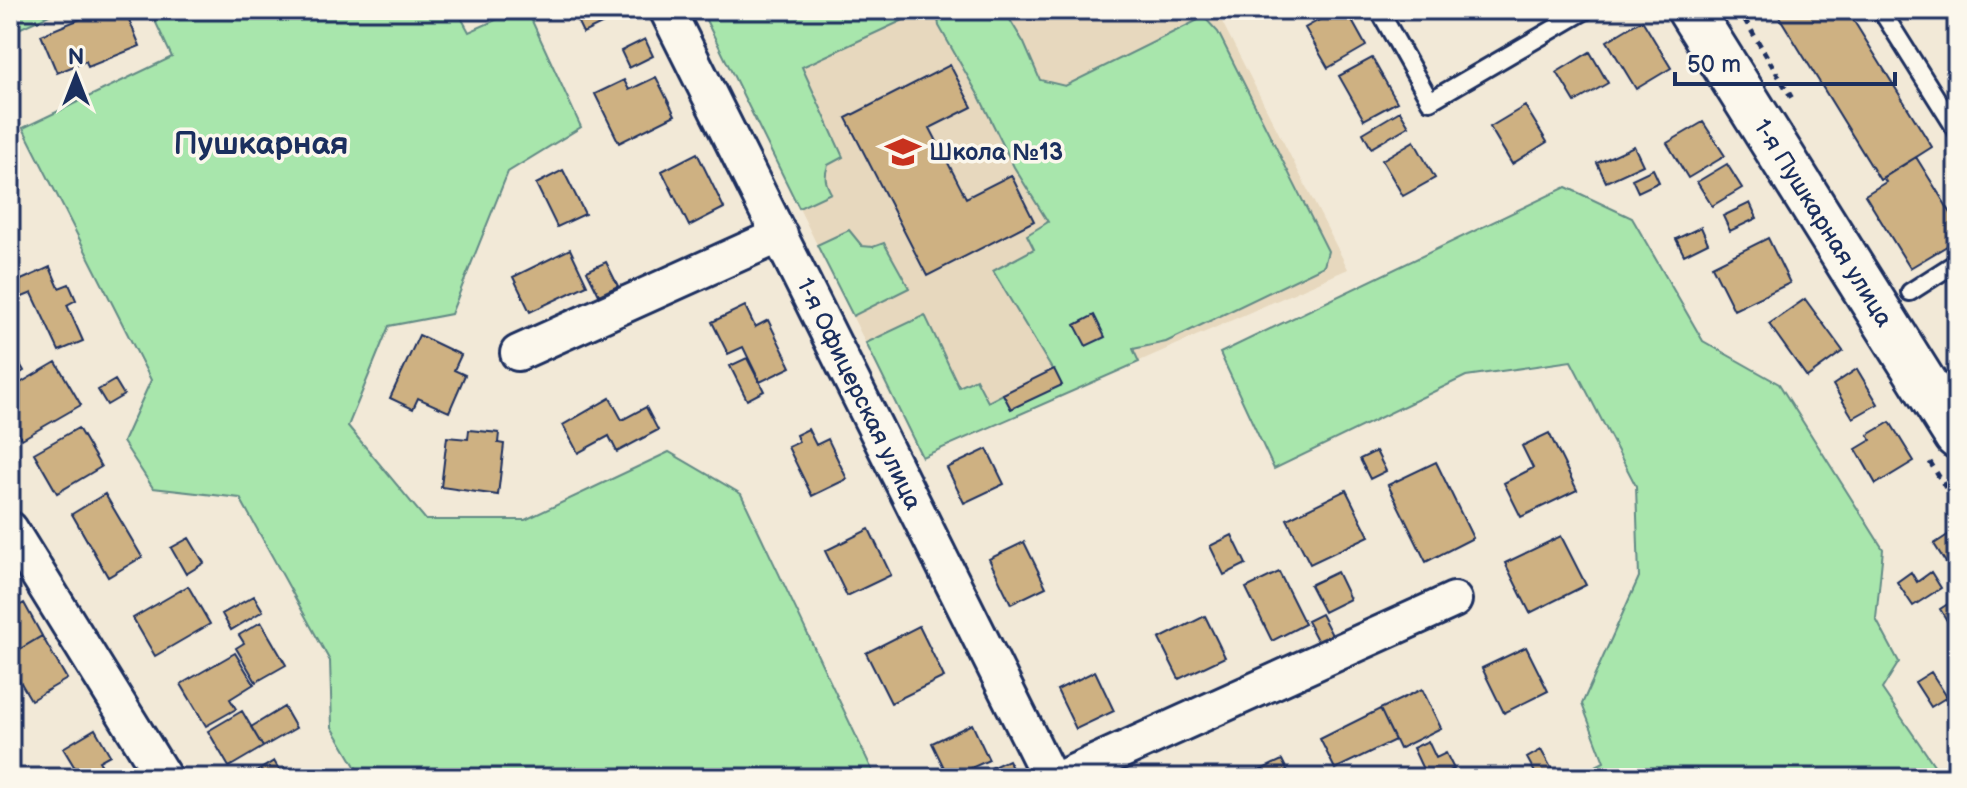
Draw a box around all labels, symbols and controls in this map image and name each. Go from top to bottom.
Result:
north arrow [36,36,116,116]
scale bar [1675,36,1895,86]
text: N [68,44,84,71]
text: 50 m [1687,50,1741,79]
street label: 1-я Пушкарная улица [1747,114,1899,332]
district label: Пушкарная [173,125,349,164]
school or university icon: Школа №13 [884,133,922,171]
place label: Школа №13 [929,138,1063,167]
street label: 1-я Офицерская улица [790,273,928,515]

